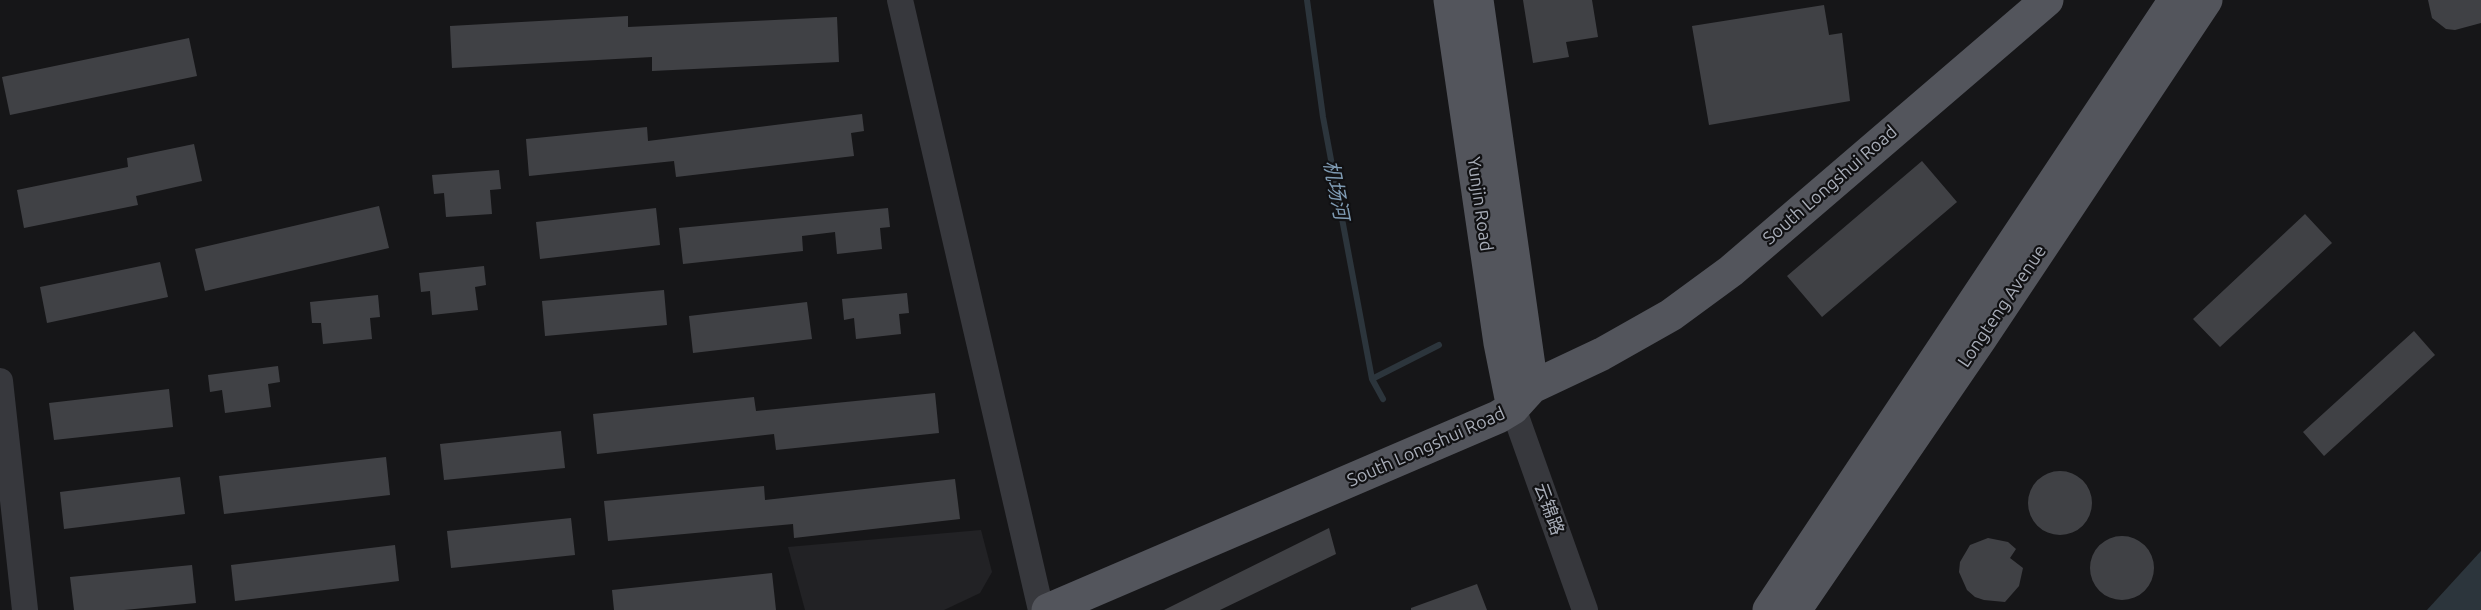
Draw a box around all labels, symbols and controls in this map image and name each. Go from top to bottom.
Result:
street label: South Longshui Road [1759,121,1901,249]
street label: Yunjin Road [1463,155,1497,253]
water label: 机场河 [1318,158,1354,222]
street label: Longteng Avenue [1953,241,2051,371]
street label: South Longshui Road [1344,402,1508,492]
street label: 云锦路 [1530,480,1568,538]

